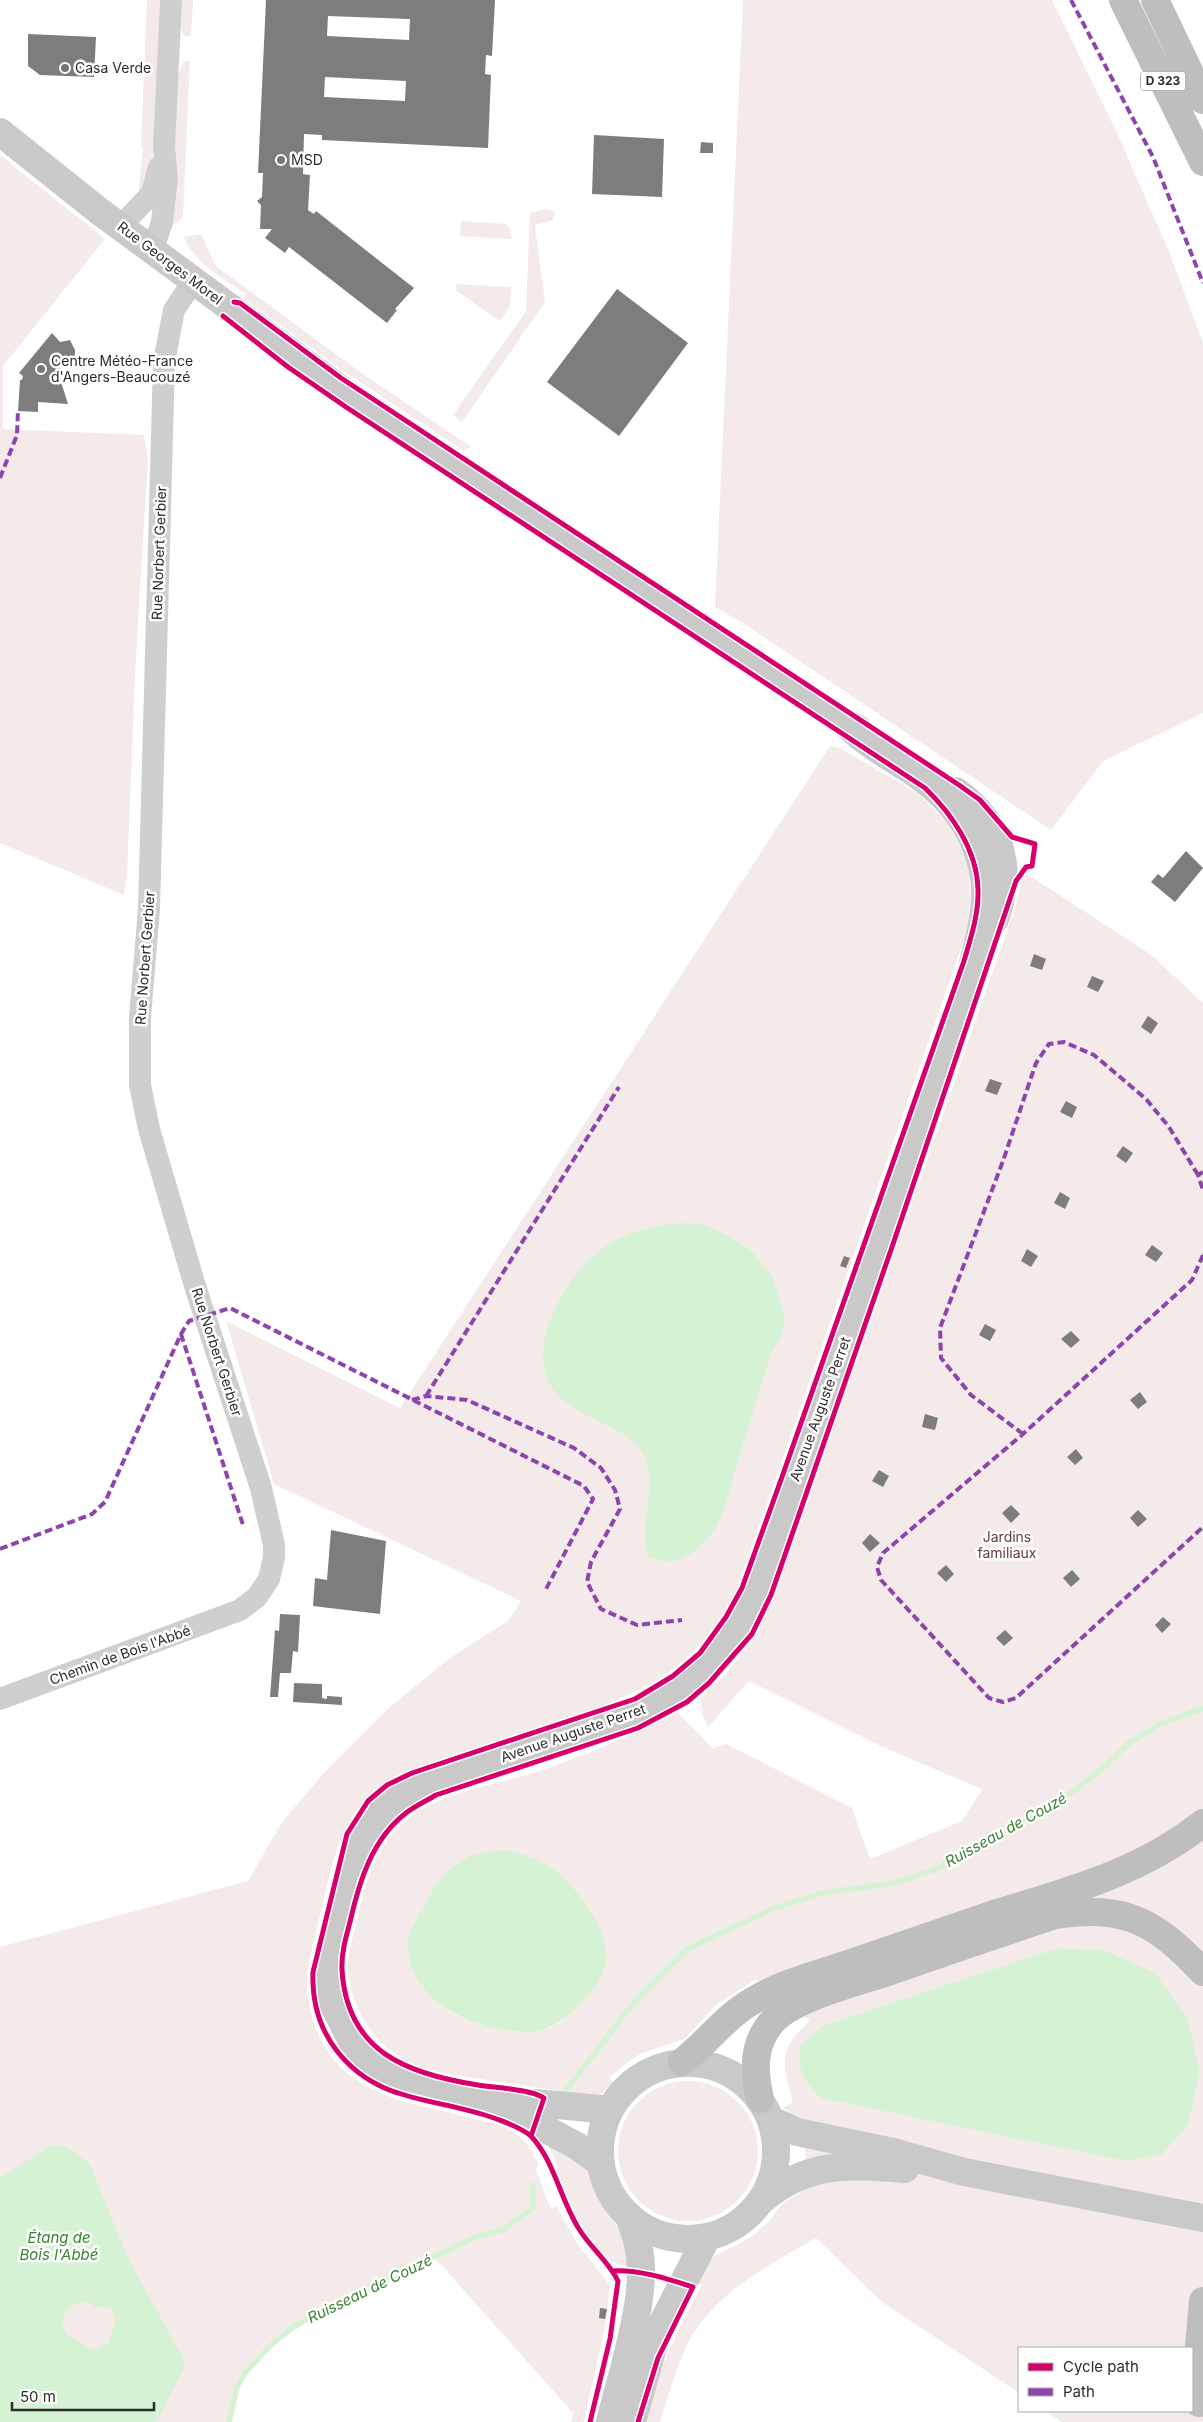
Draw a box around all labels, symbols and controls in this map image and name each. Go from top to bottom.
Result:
place label: Casa Verde [75,59,151,76]
marker: Casa Verde [59,62,71,74]
road number: D 323 [1140,72,1186,90]
place label: MSD [291,151,323,168]
marker: MSD [275,154,287,166]
street label: Rue Georges Morel [114,218,226,308]
place label: Centre Météo-France d'Angers-Beaucouzé [51,352,193,385]
marker: Centre Météo-France d'Angers-Beaucouzé [35,363,47,375]
street label: Rue Norbert Gerbier [148,486,169,620]
street label: Rue Norbert Gerbier [131,891,158,1025]
street label: Rue Norbert Gerbier [189,1285,246,1418]
street label: Avenue Auguste Perret [786,1334,854,1483]
park label: Jardins familiaux [977,1528,1037,1561]
street label: Chemin de Bois l'Abbé [47,1621,193,1688]
street label: Avenue Auguste Perret [498,1700,648,1765]
water label: Ruisseau de Couzé [941,1788,1070,1871]
water label: Étang de Bois l'Abbé [20,2228,98,2264]
water label: Ruisseau de Couzé [304,2250,435,2327]
legend [1018,2347,1193,2412]
text: Cycle path [1063,2357,1139,2376]
scale bar [12,2380,155,2412]
text: Path [1063,2382,1095,2401]
text: 50 m [20,2387,56,2406]

